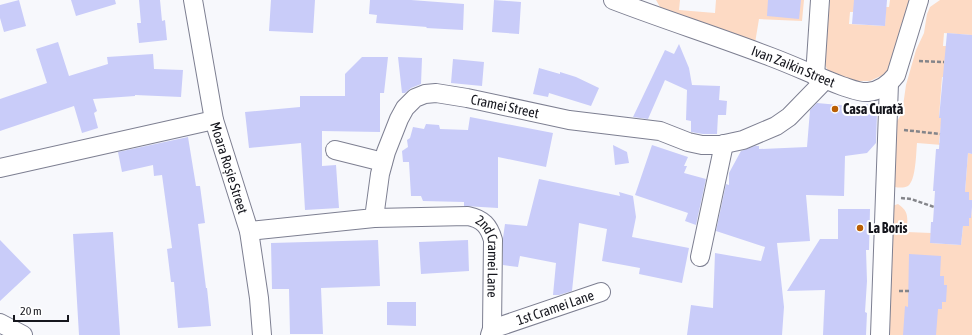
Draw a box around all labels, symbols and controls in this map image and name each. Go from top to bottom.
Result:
street label: Ivan Zaikin Street [749,42,837,90]
street label: Cramei Street [469,91,540,121]
place label: Casa Curată [843,101,904,117]
marker: Casa Curată [830,104,840,114]
street label: Moara Roșie Street [207,120,251,216]
street label: 2nd Cramei Lane [473,212,501,298]
place label: La Boris [868,220,907,236]
marker: La Boris [855,223,865,233]
street label: 1st Cramei Lane [514,287,596,328]
scale bar [14,297,68,323]
text: 20 m [20,304,42,318]

